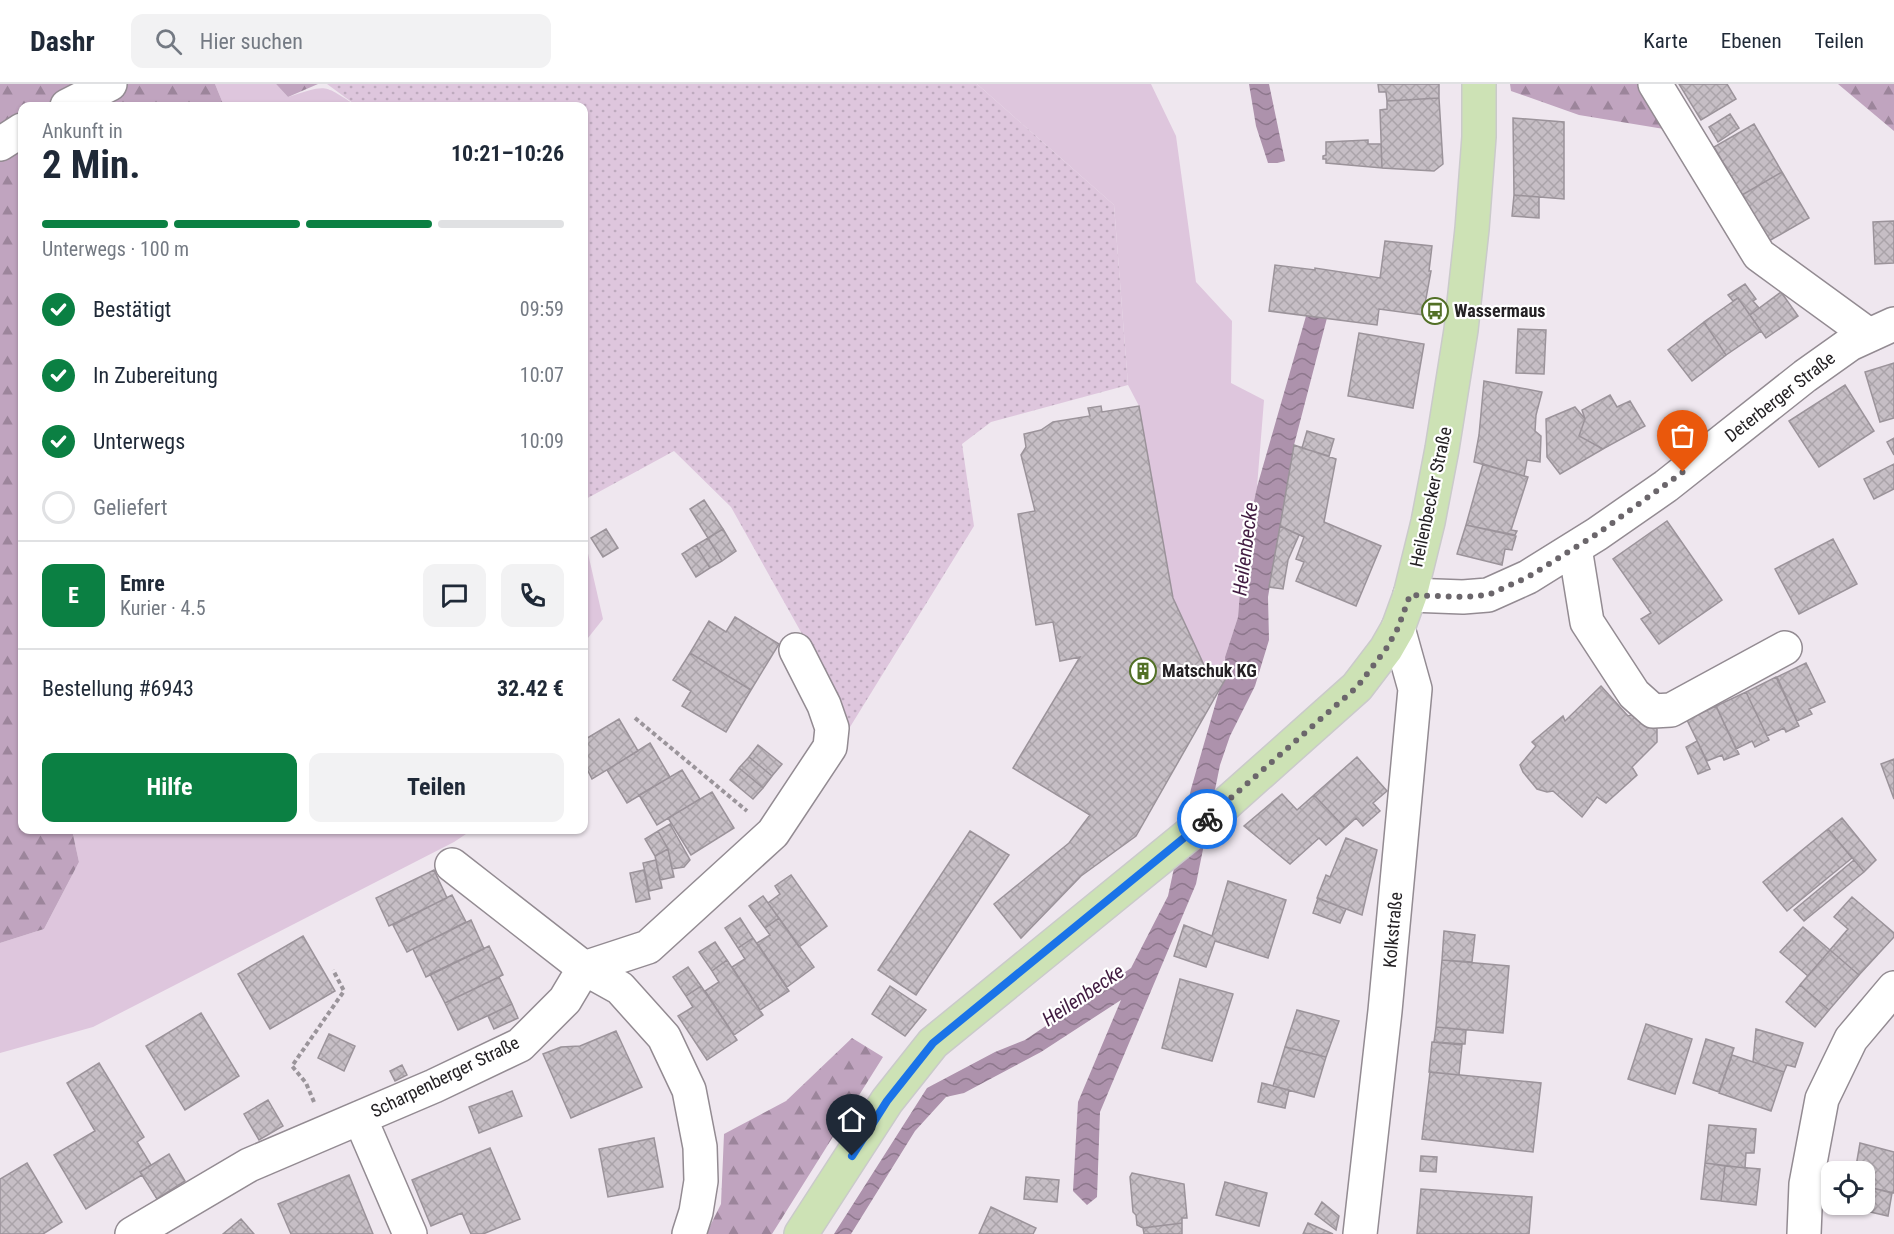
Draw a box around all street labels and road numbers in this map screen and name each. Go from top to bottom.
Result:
street label: Deterberger Straße [1721,347,1839,446]
street label: Heilenbecker Straße [1405,425,1456,569]
street label: Kolkstraße [1379,891,1406,969]
street label: Scharpenberger Straße [367,1032,522,1122]

